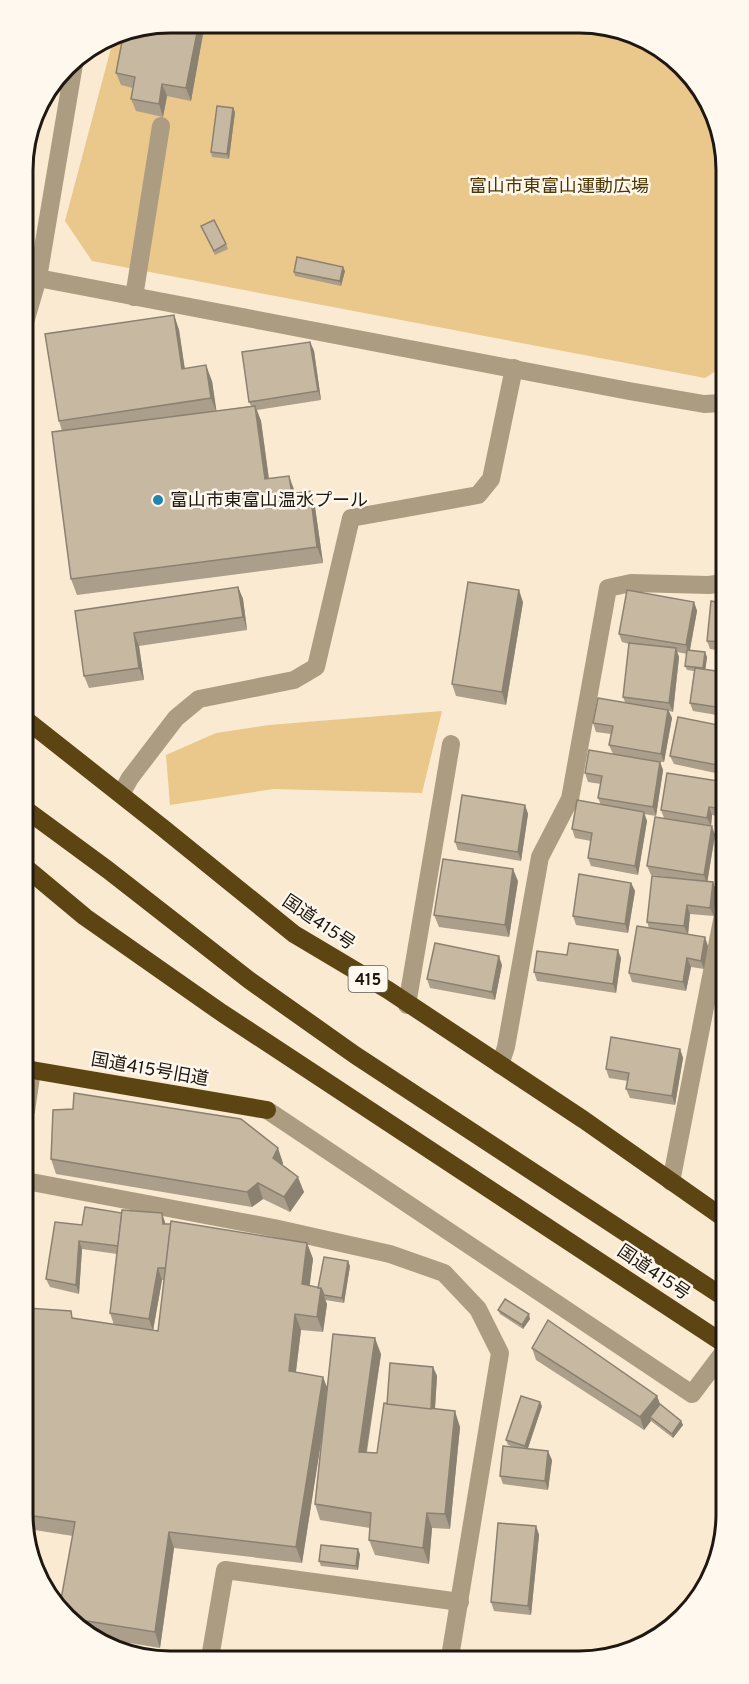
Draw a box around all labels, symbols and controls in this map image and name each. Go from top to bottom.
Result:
park label: 富山市東富山運動広場 [469,176,649,199]
place label: 富山市東富山温水プール [170,490,368,513]
marker: 富山市東富山温水プール [151,493,165,507]
street label: 国道415号 [277,890,359,956]
road number: 415 [348,966,388,992]
street label: 国道415号旧道 [89,1049,210,1092]
street label: 国道415号 [612,1240,694,1306]

